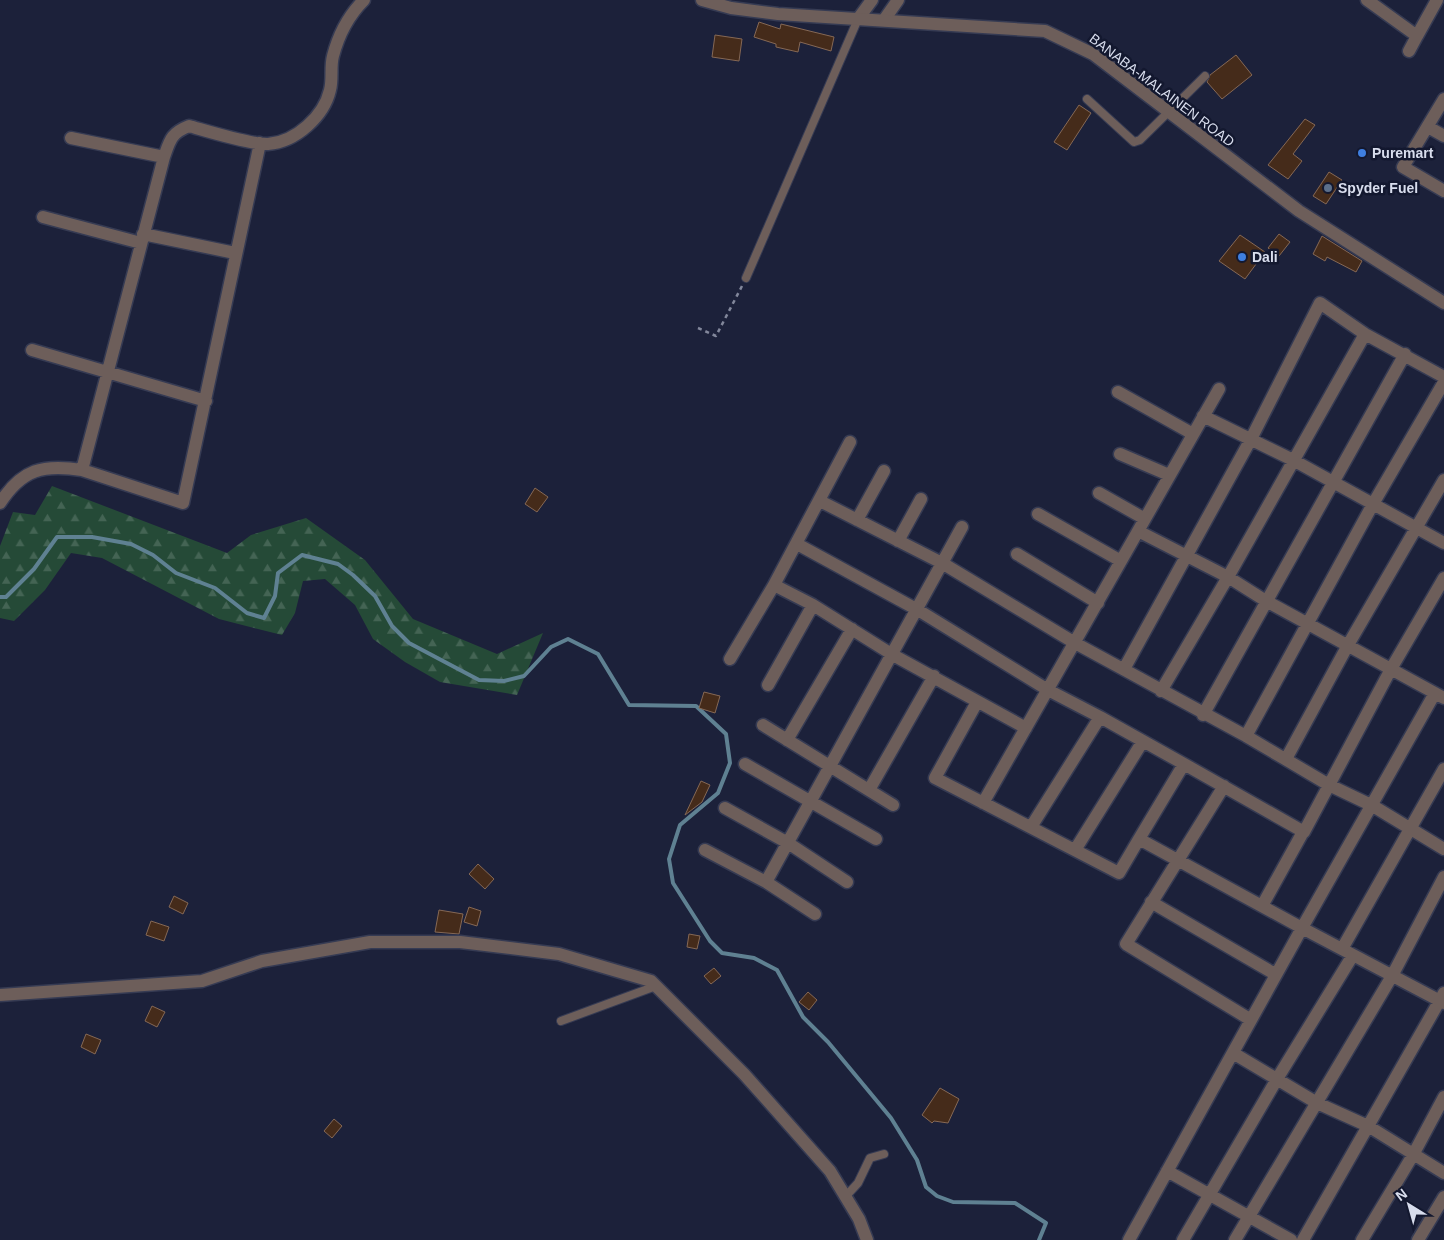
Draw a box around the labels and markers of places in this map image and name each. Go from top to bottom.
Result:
place label: Puremart [1372,145,1434,161]
marker: Puremart [1356,147,1368,159]
place label: Spyder Fuel [1338,180,1418,196]
marker: Spyder Fuel [1322,182,1334,194]
place label: Dali [1252,249,1278,265]
marker: Dali [1236,251,1248,263]

